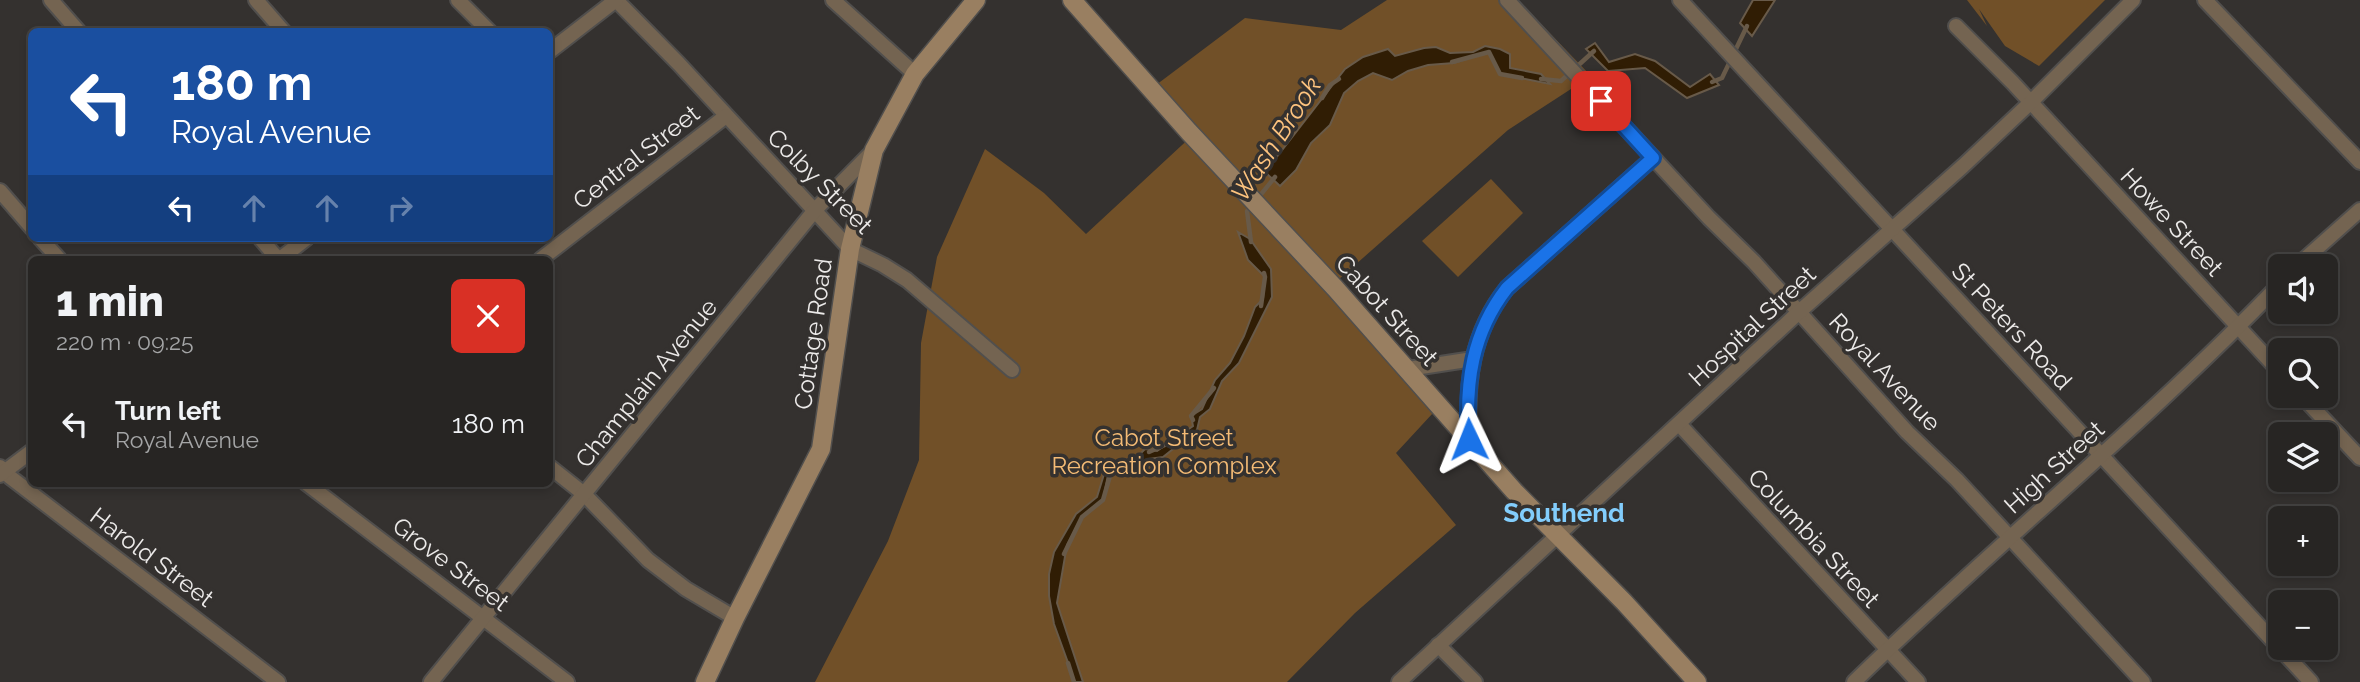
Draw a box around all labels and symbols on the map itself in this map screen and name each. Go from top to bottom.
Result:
water label: Wash Brook [1225,71,1327,207]
pin [1571,71,1631,131]
street label: Central Street [567,99,705,215]
street label: Colby Street [761,122,879,240]
street label: Howe Street [2115,162,2229,282]
street label: Cabot Street [1330,249,1444,371]
street label: Cottage Road [788,257,838,411]
street label: St Peters Road [1946,257,2078,395]
street label: Hospital Street [1683,260,1821,392]
street label: Champlain Avenue [569,293,723,473]
street label: Royal Avenue [1823,307,1947,437]
position arrow [1432,402,1506,476]
street label: High Street [1998,415,2110,519]
park label: Cabot Street Recreation Complex [1051,423,1277,480]
street label: Columbia Street [1742,463,1886,613]
district label: Southend [1503,498,1625,528]
street label: Harold Street [85,501,219,613]
street label: Grove Street [387,511,515,617]

